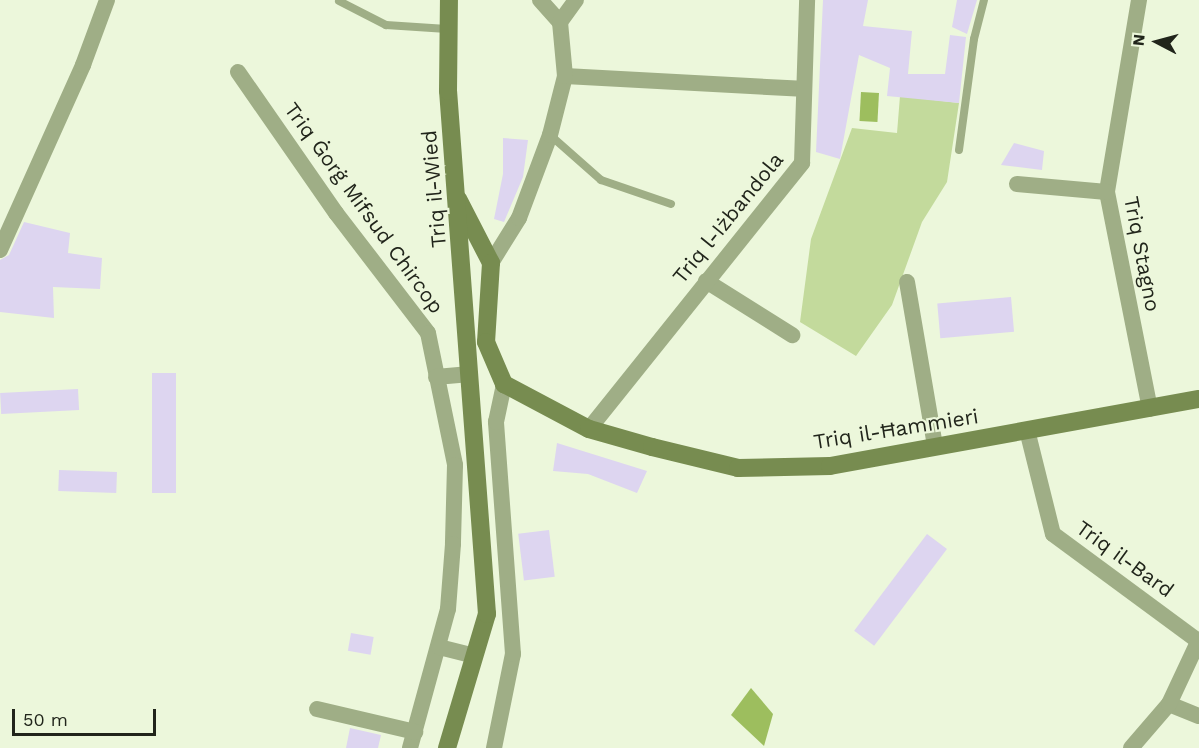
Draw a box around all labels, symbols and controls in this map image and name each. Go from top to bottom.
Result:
north arrow [1127,12,1187,72]
text: N [1129,33,1149,47]
street label: Triq Ġorġ Mifsud Chircop [279,98,449,318]
street label: Triq il-Wied [416,129,452,249]
street label: Triq l-Iżbandola [667,147,789,289]
street label: Triq Stagno [1119,194,1165,314]
street label: Triq il-Ħammieri [812,404,980,454]
street label: Triq il-Bard [1071,515,1179,603]
scale bar [15,697,159,735]
text: 50 m [23,709,68,730]

